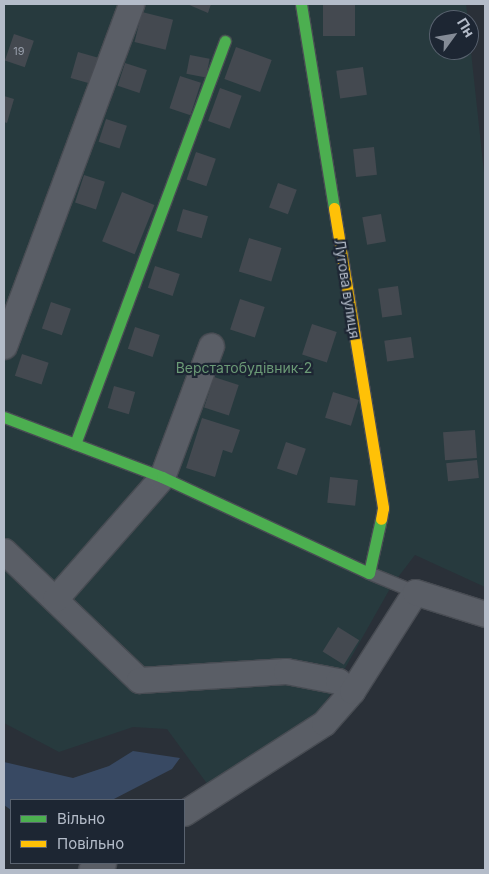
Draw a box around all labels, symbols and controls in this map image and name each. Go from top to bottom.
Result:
north arrow [429,10,479,60]
text: Пн [454,15,479,40]
house number: 19 [13,44,25,58]
street label: Лугова вулиця [331,238,363,340]
park label: Верстатобудівник-2 [176,360,312,376]
legend [10,799,185,864]
text: Вільно [57,809,105,828]
text: Повільно [57,834,124,853]

